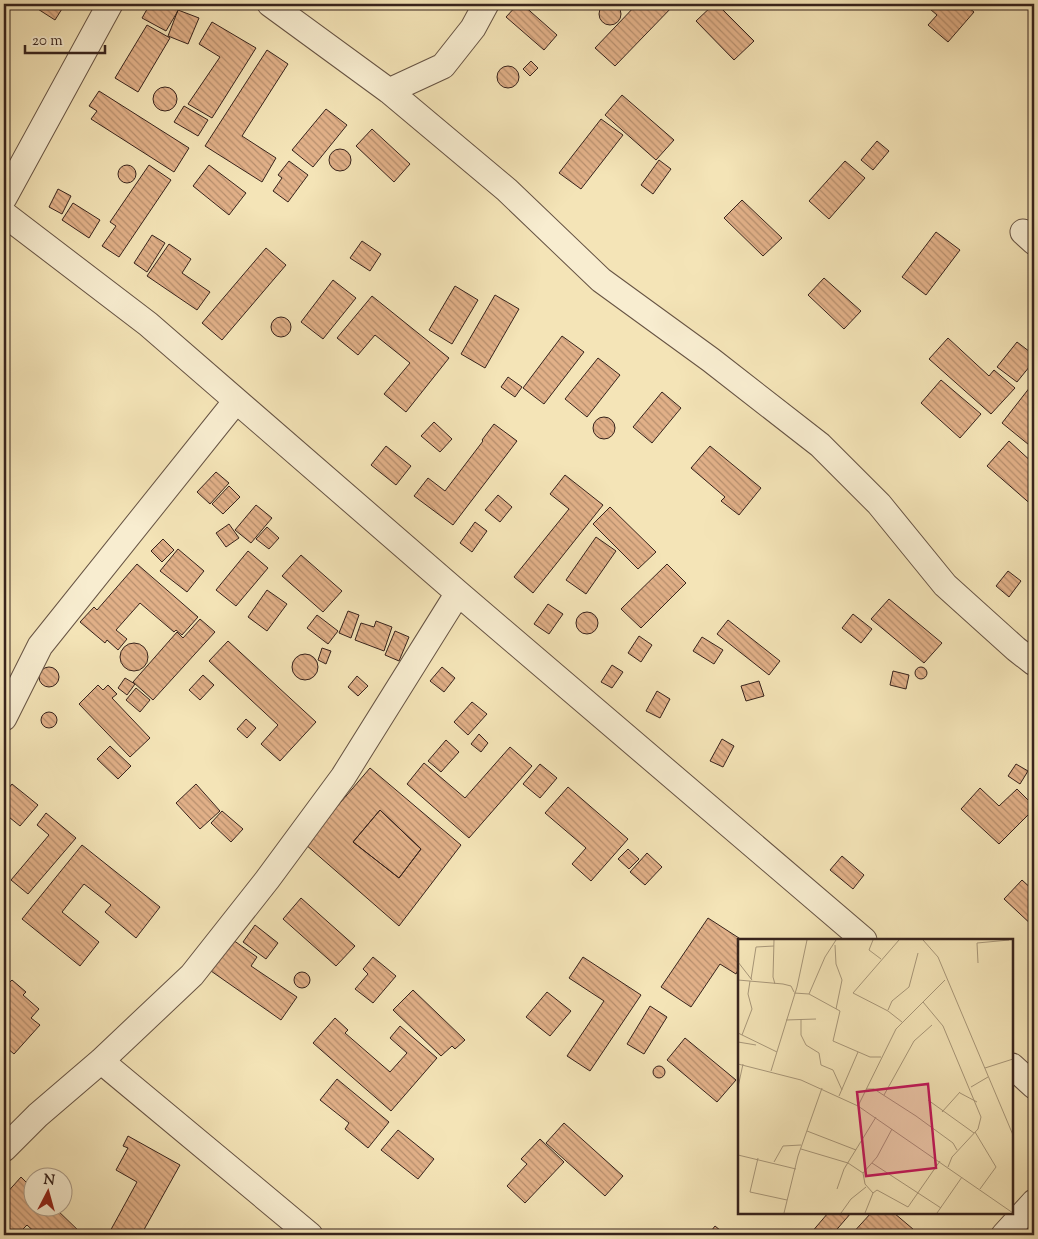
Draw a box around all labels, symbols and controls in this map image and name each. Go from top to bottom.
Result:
scale bar [25,22,105,54]
text: 20 m [32,31,63,52]
inset map [738,939,1013,1214]
north arrow [22,1166,72,1216]
text: N [43,1171,56,1192]

